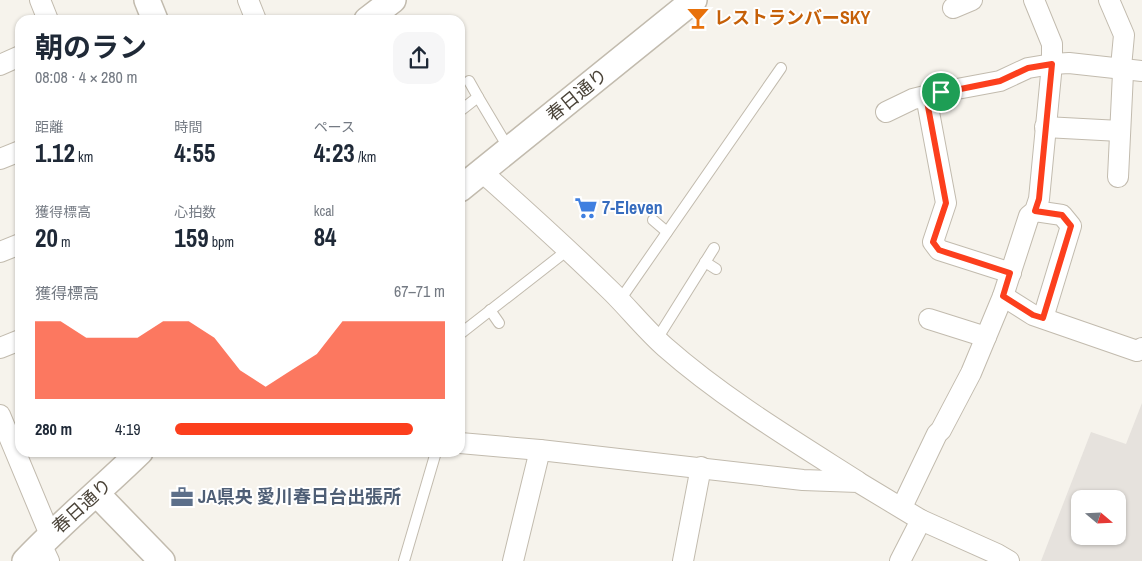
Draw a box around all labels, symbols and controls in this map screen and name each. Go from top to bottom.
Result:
bar icon: レストランバーSKY [685,5,711,31]
place label: レストランバーSKY [714,5,871,30]
text: 朝のラン [35,28,147,66]
button: share [393,32,445,84]
street label: 春日通り [541,62,613,127]
text: 08:08 · 4 × 280 m [35,66,138,88]
pin [920,71,962,113]
icon: arrive [927,78,955,106]
text: 距離 [35,118,63,136]
text: 時間 [174,118,202,136]
text: ペース [314,118,355,136]
text: 1.12 [35,136,75,170]
text: 4:55 [174,136,215,170]
text: 4:23 [314,136,355,170]
text: km [75,148,93,166]
text: /km [355,148,376,166]
supermarket icon: 7-Eleven [573,195,599,221]
place label: 7-Eleven [602,195,663,220]
text: kcal [314,202,334,220]
text: 獲得標高 [35,203,91,221]
text: 心拍数 [174,203,216,221]
text: 84 [314,220,336,254]
text: 20 [35,221,58,255]
text: 159 [174,221,209,255]
text: m [58,233,71,251]
text: bpm [209,233,234,251]
text: 67–71 m [394,280,445,302]
text: 獲得標高 [35,282,99,304]
text: 280 m [35,418,72,440]
text: 4:19 [115,418,141,440]
street label: 春日通り [47,472,117,539]
office icon: JA県央 愛川春日台出張所 [169,484,195,510]
place label: JA県央 愛川春日台出張所 [198,484,401,509]
north arrow [1071,490,1126,545]
map controls [1071,490,1126,545]

